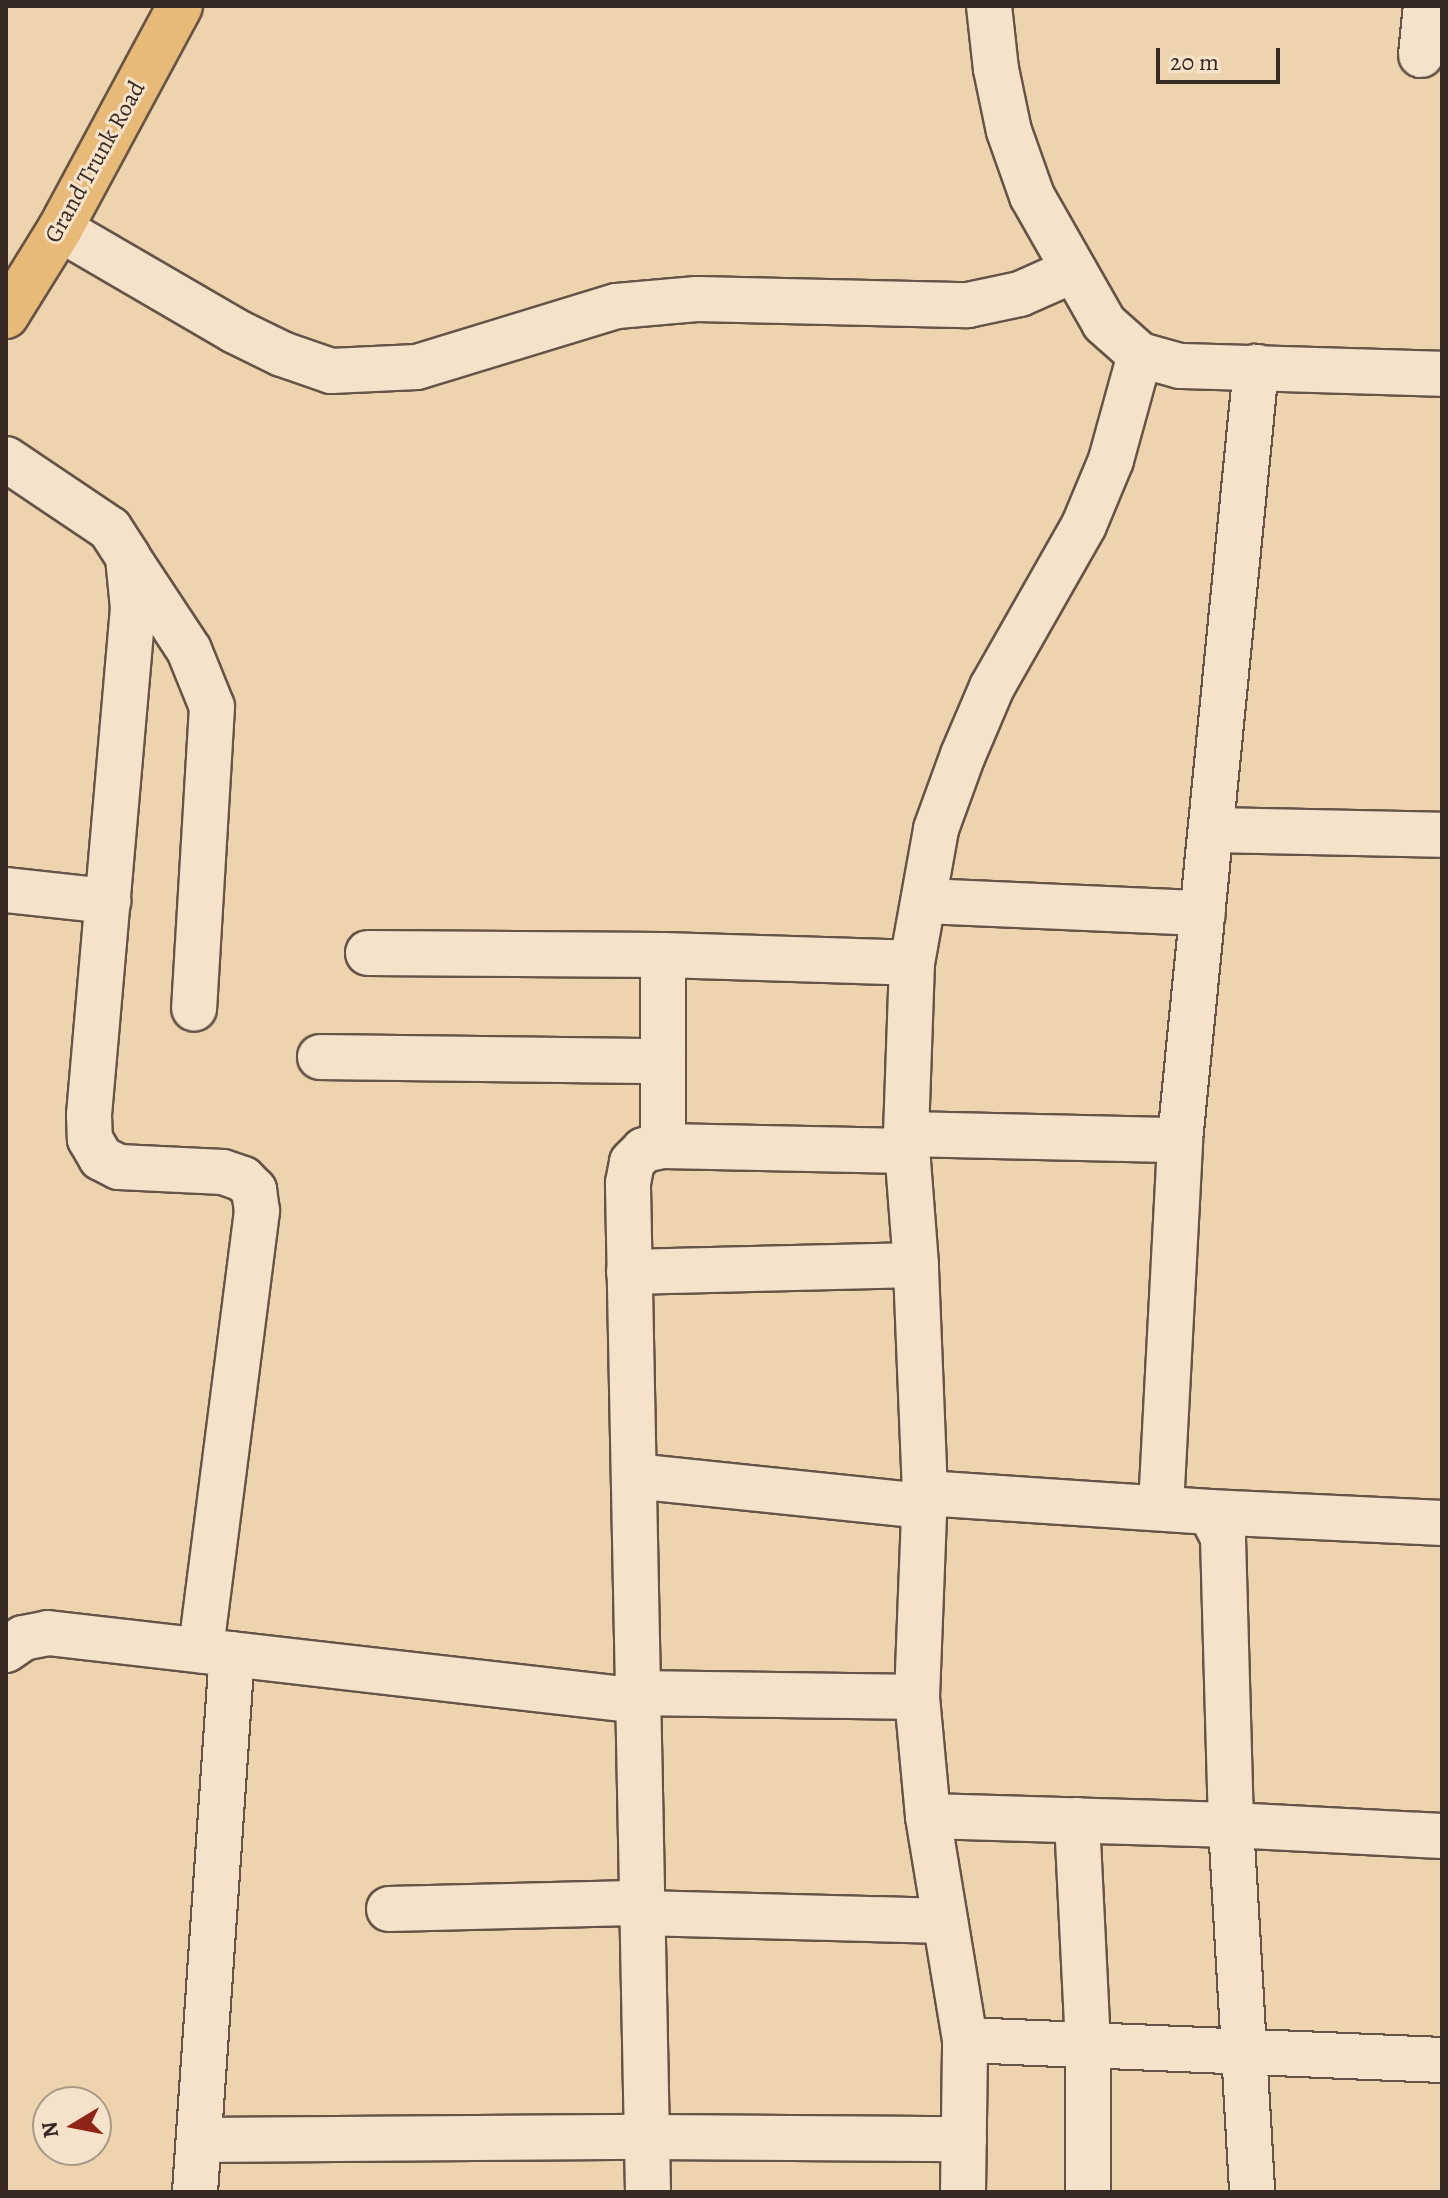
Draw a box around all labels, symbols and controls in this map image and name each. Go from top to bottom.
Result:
scale bar [1160,32,1284,82]
text: 20 m [1170,46,1219,78]
street label: Grand Trunk Road [39,76,151,248]
north arrow [32,2086,112,2166]
text: N [34,2119,66,2140]

